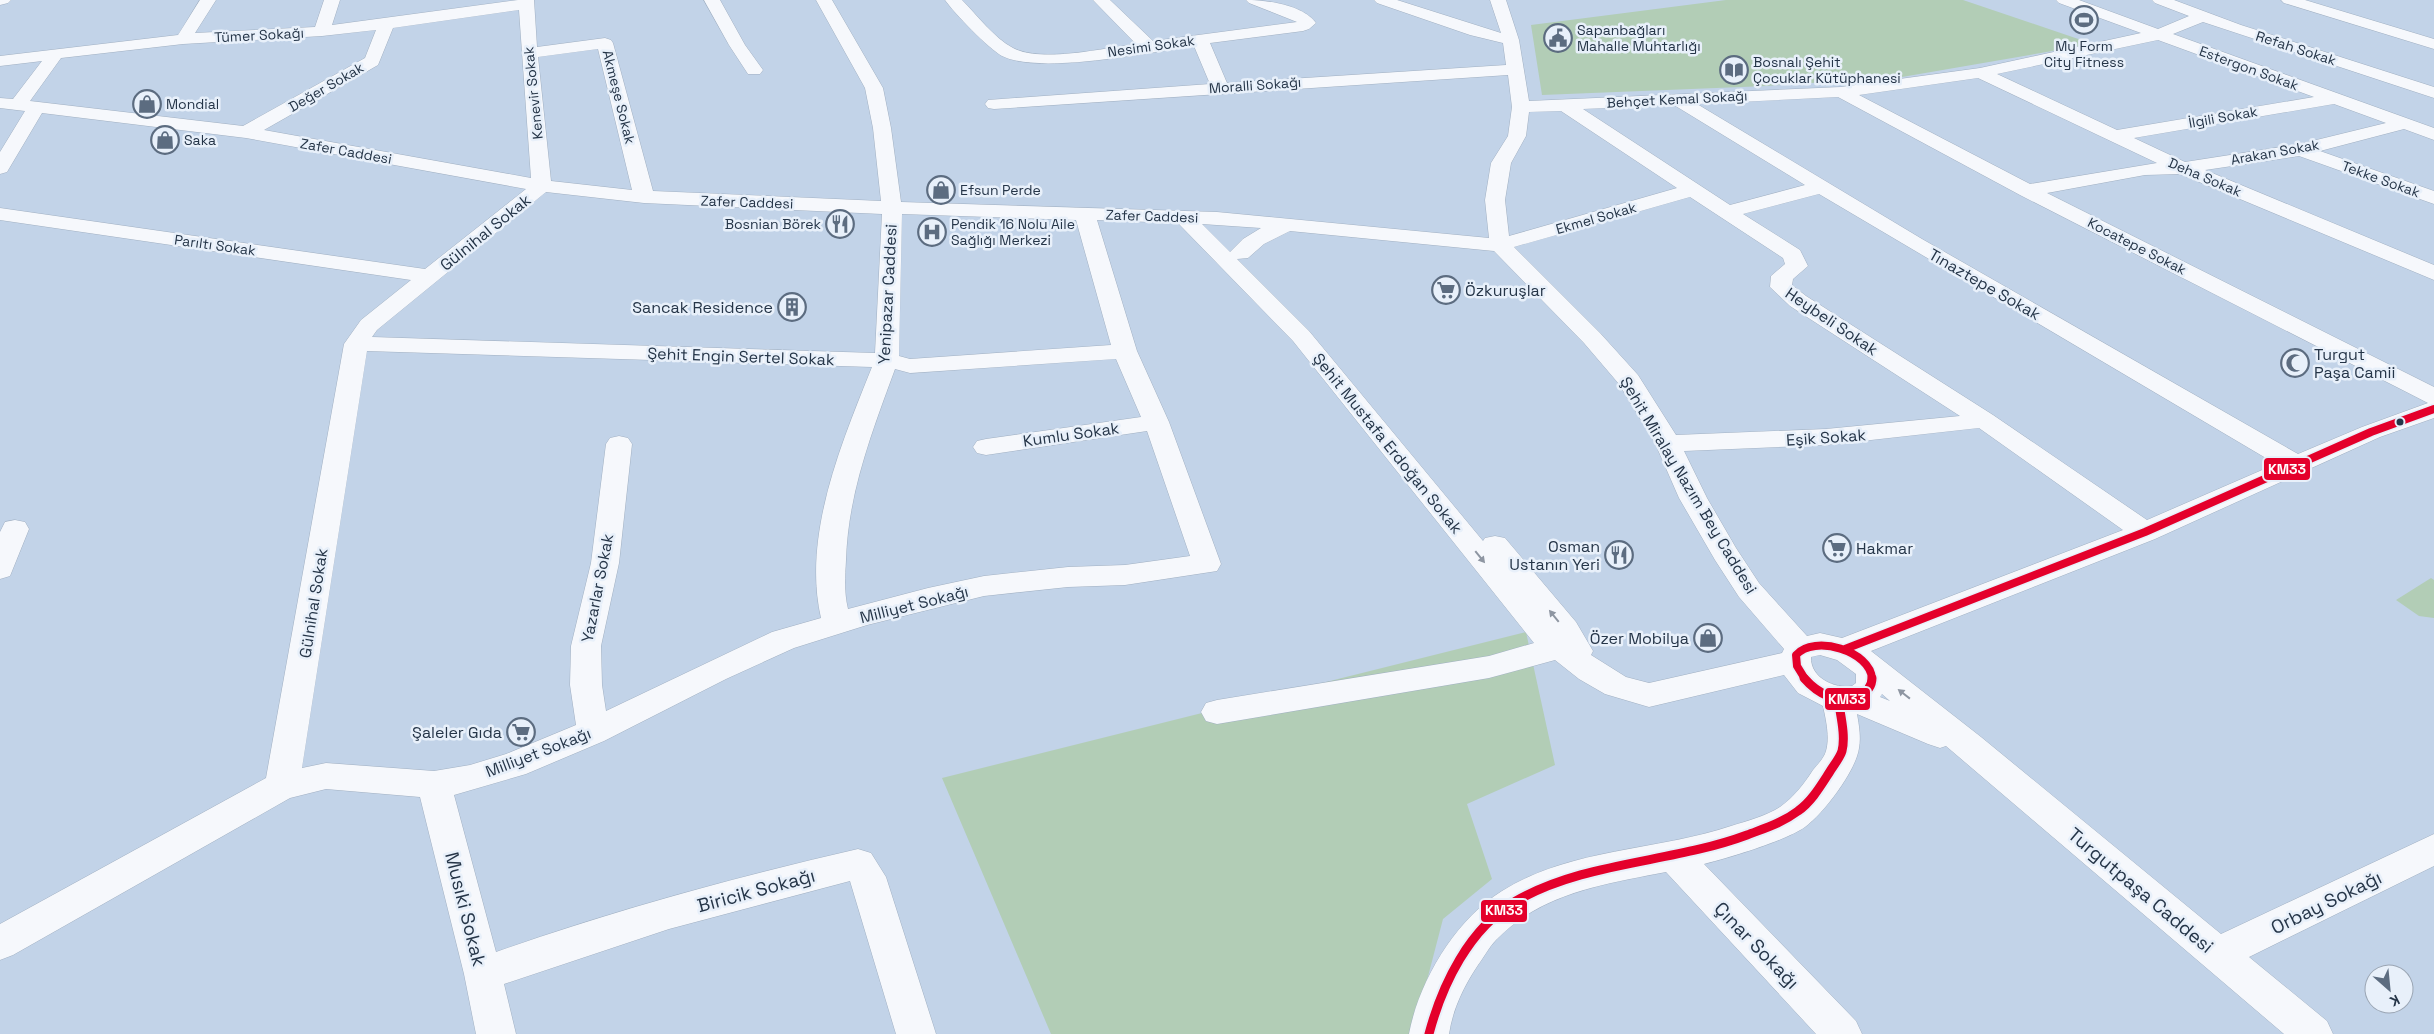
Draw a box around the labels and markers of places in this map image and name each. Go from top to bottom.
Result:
sports icon: My Form City Fitness [2069,5,2099,35]
place label: Sapanbağları Mahalle Muhtarlığı [1577,21,1701,55]
public building icon: Sapanbağları Mahalle Muhtarlığı [1543,23,1573,53]
place label: My Form City Fitness [2044,37,2124,71]
place label: Bosnalı Şehit Çocuklar Kütüphanesi [1753,53,1901,87]
library icon: Bosnalı Şehit Çocuklar Kütüphanesi [1719,55,1749,85]
shop icon: Mondial [132,89,162,119]
place label: Mondial [166,95,219,113]
shop icon: Saka [150,125,180,155]
place label: Saka [184,131,216,149]
shop icon: Efsun Perde [926,175,956,205]
place label: Efsun Perde [960,181,1041,199]
restaurant icon: Bosnian Börek [825,209,855,239]
place label: Bosnian Börek [725,215,821,233]
place label: Pendik 16 Nolu Aile Sağlığı Merkezi [951,215,1075,249]
hospital icon: Pendik 16 Nolu Aile Sağlığı Merkezi [917,217,947,247]
supermarket icon: Özkuruşlar [1431,275,1461,305]
place label: Özkuruşlar [1465,280,1546,301]
building icon: Sancak Residence [777,292,807,322]
place label: Sancak Residence [632,297,773,318]
place label: Turgut Paşa Camii [2314,344,2395,383]
mosque icon: Turgut Paşa Camii [2280,348,2310,378]
unlabelled marker [2395,417,2405,427]
supermarket icon: Hakmar [1822,533,1852,563]
place label: Osman Ustanın Yeri [1509,536,1600,575]
place label: Hakmar [1856,538,1913,559]
restaurant icon: Osman Ustanın Yeri [1604,540,1634,570]
shop icon: Özer Mobilya [1693,623,1723,653]
place label: Özer Mobilya [1590,628,1689,649]
supermarket icon: Şaleler Gıda [506,717,536,747]
place label: Şaleler Gıda [412,722,502,743]

